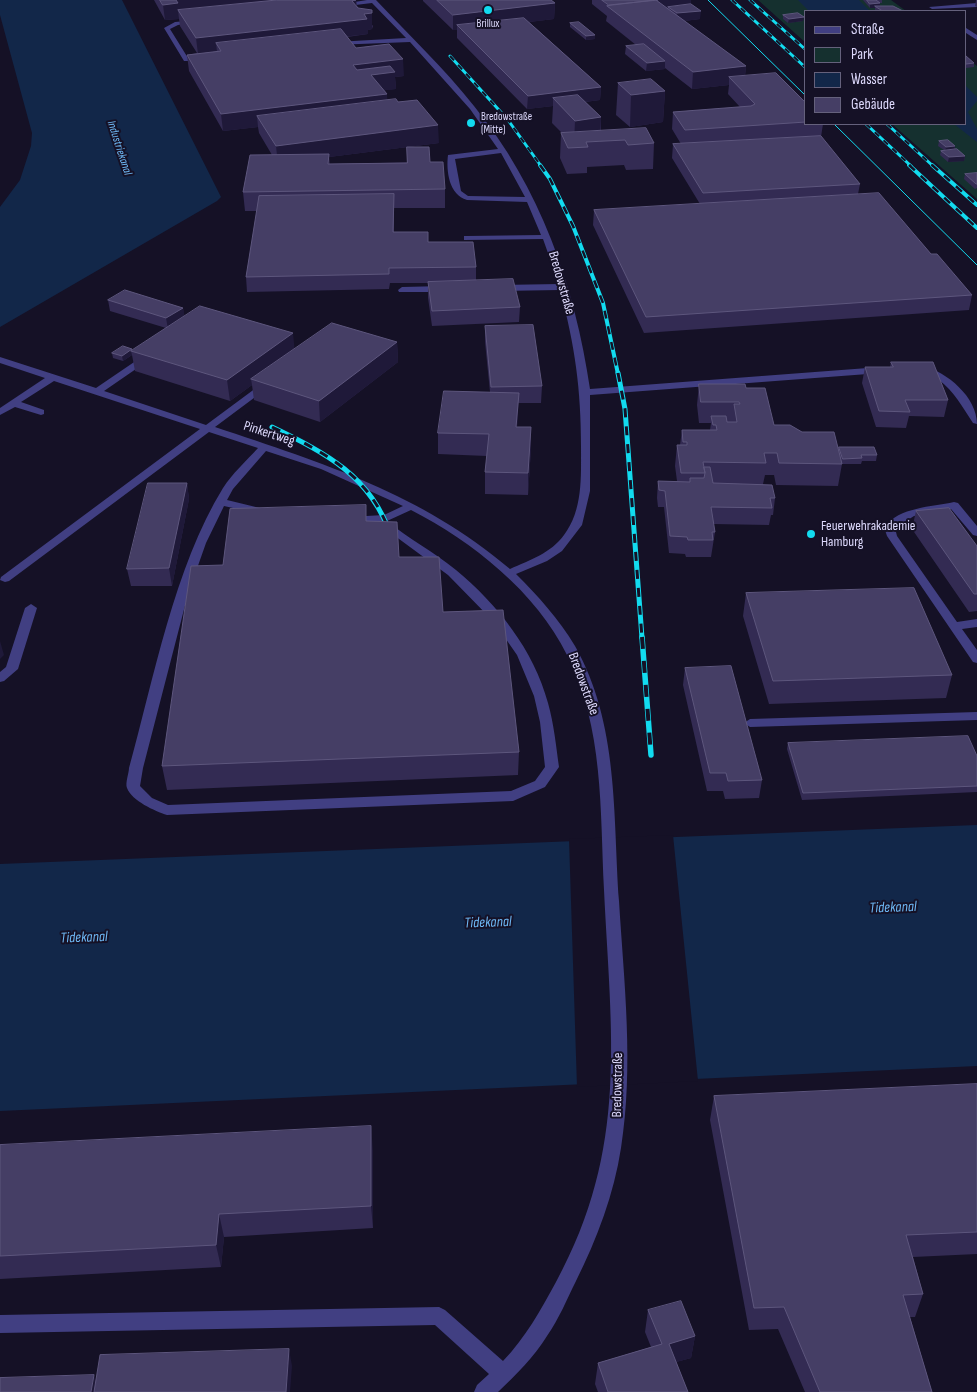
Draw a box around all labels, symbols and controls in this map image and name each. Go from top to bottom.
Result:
marker: Brillux [482,4,494,16]
legend [804,10,967,125]
place label: Brillux [477,17,499,31]
text: Straße [851,20,884,39]
text: Park [851,45,873,64]
text: Wasser [851,70,887,89]
text: Gebäude [851,95,895,114]
place label: Bredowstraße (Mitte) [481,110,532,136]
marker: Bredowstraße (Mitte) [465,117,477,129]
water label: Industriekanal [103,119,135,177]
street label: Bredowstraße [544,249,578,317]
street label: Pinkertweg [241,418,297,450]
place label: Feuerwehrakademie Hamburg [821,518,915,550]
marker: Feuerwehrakademie Hamburg [805,528,817,540]
street label: Bredowstraße [564,651,602,717]
water label: Tidekanal [869,898,917,918]
water label: Tidekanal [464,913,512,933]
water label: Tidekanal [60,928,108,948]
street label: Bredowstraße [609,1052,627,1118]

